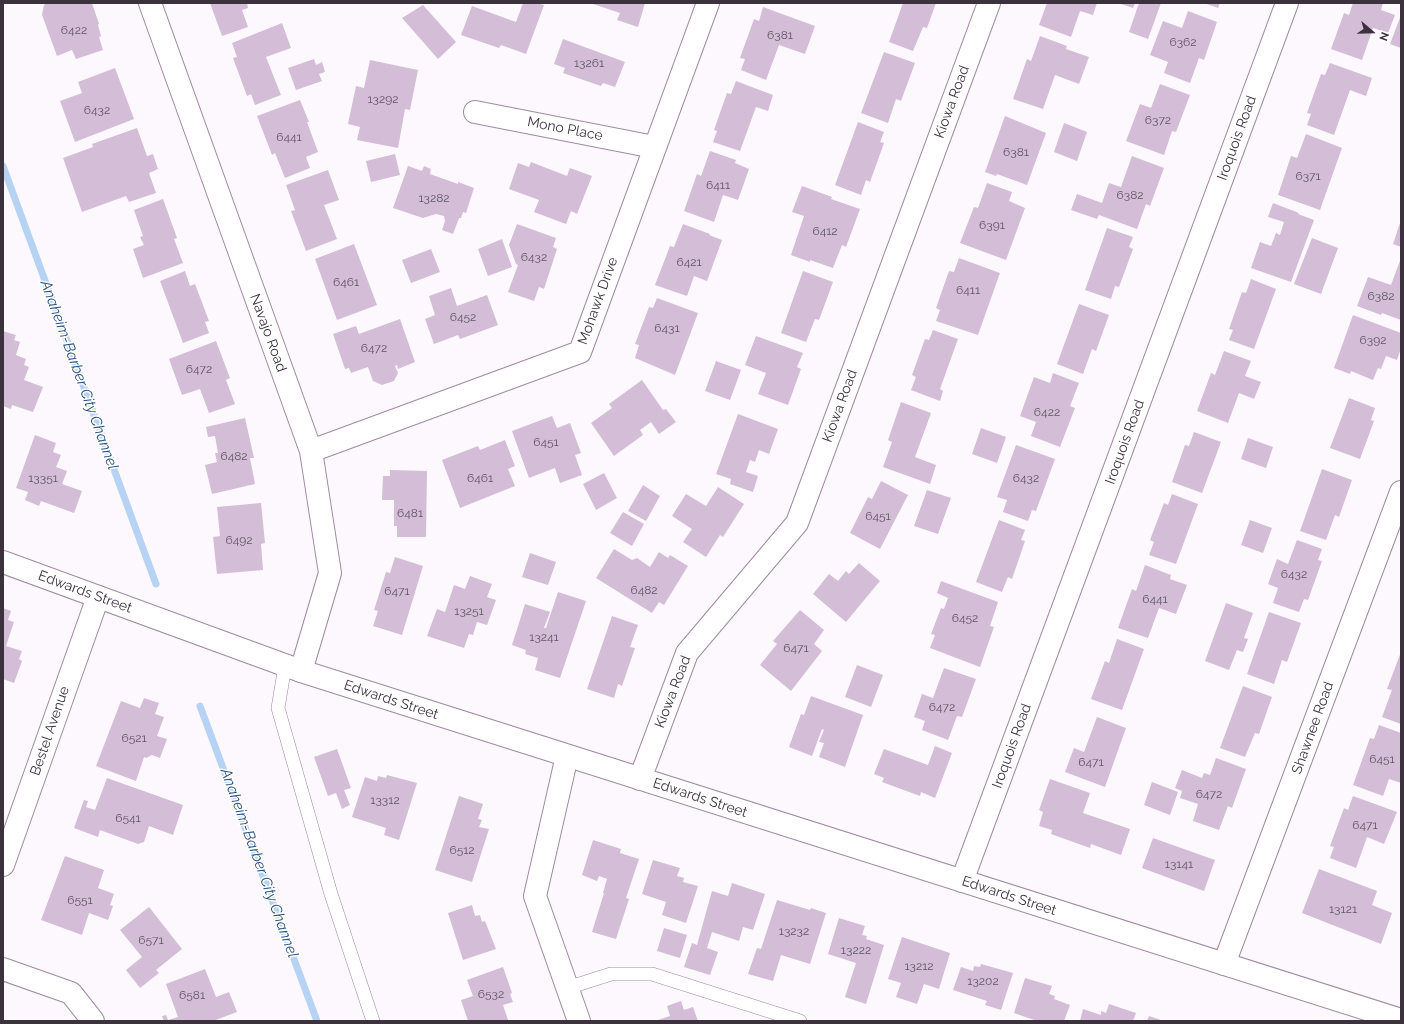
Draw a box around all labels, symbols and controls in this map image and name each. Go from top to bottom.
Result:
north arrow [1352,12,1392,52]
house number: 6422 [61,23,87,37]
house number: 6381 [767,28,793,42]
text: N [1376,30,1391,42]
house number: 6362 [1169,35,1197,49]
house number: 13261 [574,56,604,70]
street label: Kiowa Road [931,63,973,141]
house number: 13292 [367,92,399,106]
street label: Iroquois Road [1214,93,1260,183]
house number: 6432 [84,103,110,117]
street label: Mono Place [526,113,604,145]
house number: 6372 [1145,113,1171,127]
house number: 6441 [276,130,302,144]
house number: 6381 [1003,145,1029,159]
house number: 6371 [1295,169,1321,183]
house number: 6411 [706,178,730,192]
house number: 6382 [1116,188,1144,202]
house number: 13282 [418,191,450,205]
house number: 6391 [979,218,1005,232]
house number: 6412 [812,224,838,238]
house number: 6432 [521,250,547,264]
street label: Mohawk Drive [574,255,622,347]
house number: 6421 [676,255,702,269]
house number: 6461 [333,275,359,289]
water label: Anaheim-Barber City Channel [36,278,122,472]
house number: 6411 [956,283,980,297]
house number: 6382 [1367,289,1395,303]
street label: Navajo Road [246,292,290,374]
house number: 6452 [450,310,476,324]
house number: 6431 [654,321,680,335]
house number: 6392 [1360,333,1386,347]
house number: 6472 [361,341,387,355]
house number: 6472 [186,362,212,376]
street label: Kiowa Road [819,367,861,445]
street label: Iroquois Road [1102,397,1148,487]
house number: 6422 [1034,405,1060,419]
house number: 6451 [533,435,559,449]
house number: 6482 [220,449,248,463]
house number: 13351 [28,471,58,485]
house number: 6461 [467,471,493,485]
house number: 6432 [1013,471,1039,485]
house number: 6481 [397,506,423,520]
house number: 6451 [865,509,891,523]
house number: 6492 [225,533,253,547]
street label: Edwards Street [36,567,134,617]
house number: 6432 [1281,567,1307,581]
house number: 6482 [630,583,658,597]
house number: 6471 [384,584,410,598]
house number: 6441 [1142,592,1168,606]
house number: 13251 [454,604,484,618]
house number: 6452 [952,611,978,625]
house number: 13241 [529,630,559,644]
house number: 6471 [783,641,809,655]
street label: Kiowa Road [652,653,694,731]
street label: Edwards Street [342,677,440,723]
street label: Shawnee Road [1288,679,1338,777]
street label: Bestel Avenue [27,684,73,778]
house number: 6472 [929,700,955,714]
street label: Iroquois Road [989,701,1035,791]
house number: 6521 [121,731,147,745]
house number: 6451 [1369,752,1395,766]
house number: 6471 [1078,755,1104,769]
water label: Anaheim-Barber City Channel [216,766,302,960]
street label: Edwards Street [651,775,749,821]
house number: 6472 [1196,787,1222,801]
house number: 13312 [370,793,400,807]
house number: 6541 [115,811,141,825]
house number: 6471 [1352,818,1378,832]
house number: 6512 [449,843,475,857]
house number: 13141 [1165,857,1193,871]
street label: Edwards Street [960,873,1058,919]
house number: 6551 [67,893,93,907]
house number: 13121 [1329,902,1357,916]
house number: 13232 [779,924,809,938]
house number: 6571 [138,933,164,947]
house number: 13222 [841,943,871,957]
house number: 13212 [904,959,934,973]
house number: 13202 [967,974,999,988]
house number: 6532 [478,987,504,1001]
house number: 6581 [179,988,205,1002]

